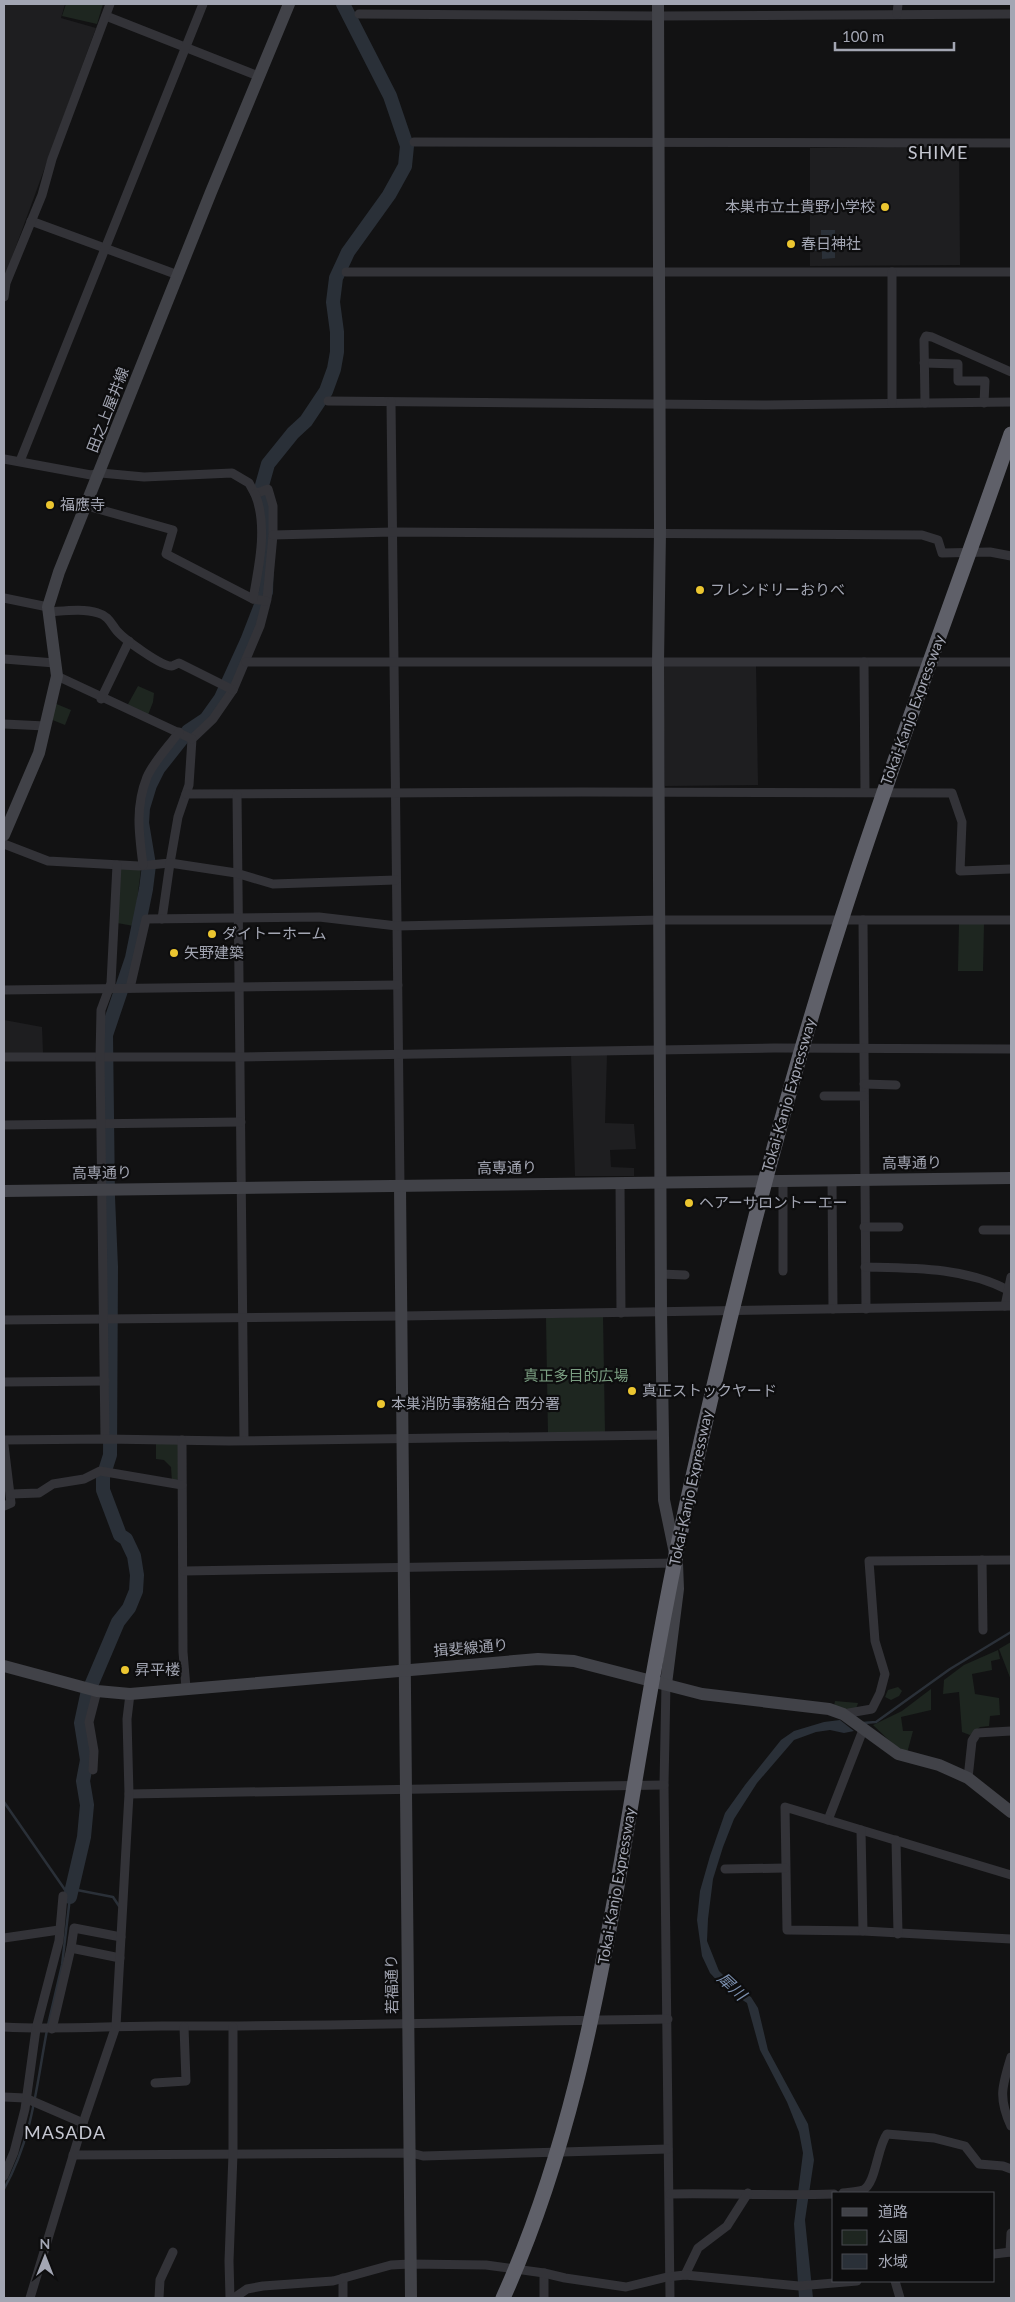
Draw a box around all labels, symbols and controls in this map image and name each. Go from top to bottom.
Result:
scale bar [835,20,954,52]
text: 100 m [842,27,884,45]
district label: SHIME [908,141,968,163]
place label: 本巣市立土貴野小学校 [725,197,875,215]
marker: 本巣市立土貴野小学校 [879,201,891,213]
place label: 春日神社 [801,234,861,252]
marker: 春日神社 [785,238,797,250]
street label: 田之上屋井線 [83,364,132,455]
place label: 福應寺 [60,495,105,513]
marker: 福應寺 [44,499,56,511]
place label: フレンドリーおりべ [710,580,845,598]
marker: フレンドリーおりべ [694,584,706,596]
street label: Tokai-Kanjo Expressway [876,632,948,787]
place label: ダイトーホーム [222,924,327,942]
marker: ダイトーホーム [206,928,218,940]
place label: 矢野建築 [184,943,244,961]
marker: 矢野建築 [168,947,180,959]
street label: Tokai-Kanjo Expressway [758,1016,819,1174]
street label: 高専通り [882,1152,942,1172]
street label: 高専通り [477,1157,537,1177]
street label: 高専通り [72,1162,132,1182]
place label: ヘアーサロントーエー [699,1193,848,1211]
marker: ヘアーサロントーエー [683,1197,695,1209]
park label: 真正多目的広場 [523,1366,629,1384]
place label: 真正ストックヤード [642,1381,777,1399]
marker: 真正ストックヤード [626,1385,638,1397]
place label: 本巣消防事務組合 西分署 [391,1394,560,1412]
marker: 本巣消防事務組合 西分署 [375,1398,387,1410]
street label: Tokai-Kanjo Expressway [665,1408,715,1567]
street label: 揖斐線通り [433,1635,509,1659]
place label: 昇平楼 [135,1660,180,1678]
marker: 昇平楼 [119,1664,131,1676]
street label: Tokai-Kanjo Expressway [593,1806,639,1966]
street label: 若福通り [381,1954,401,2014]
water label: 犀川 [714,1968,752,2005]
district label: MASADA [24,2121,106,2143]
legend [832,2192,995,2282]
text: 道路 [878,2202,908,2220]
text: 公園 [878,2227,908,2245]
north arrow [20,2232,70,2282]
text: N [40,2235,50,2252]
text: 水域 [878,2252,908,2270]

